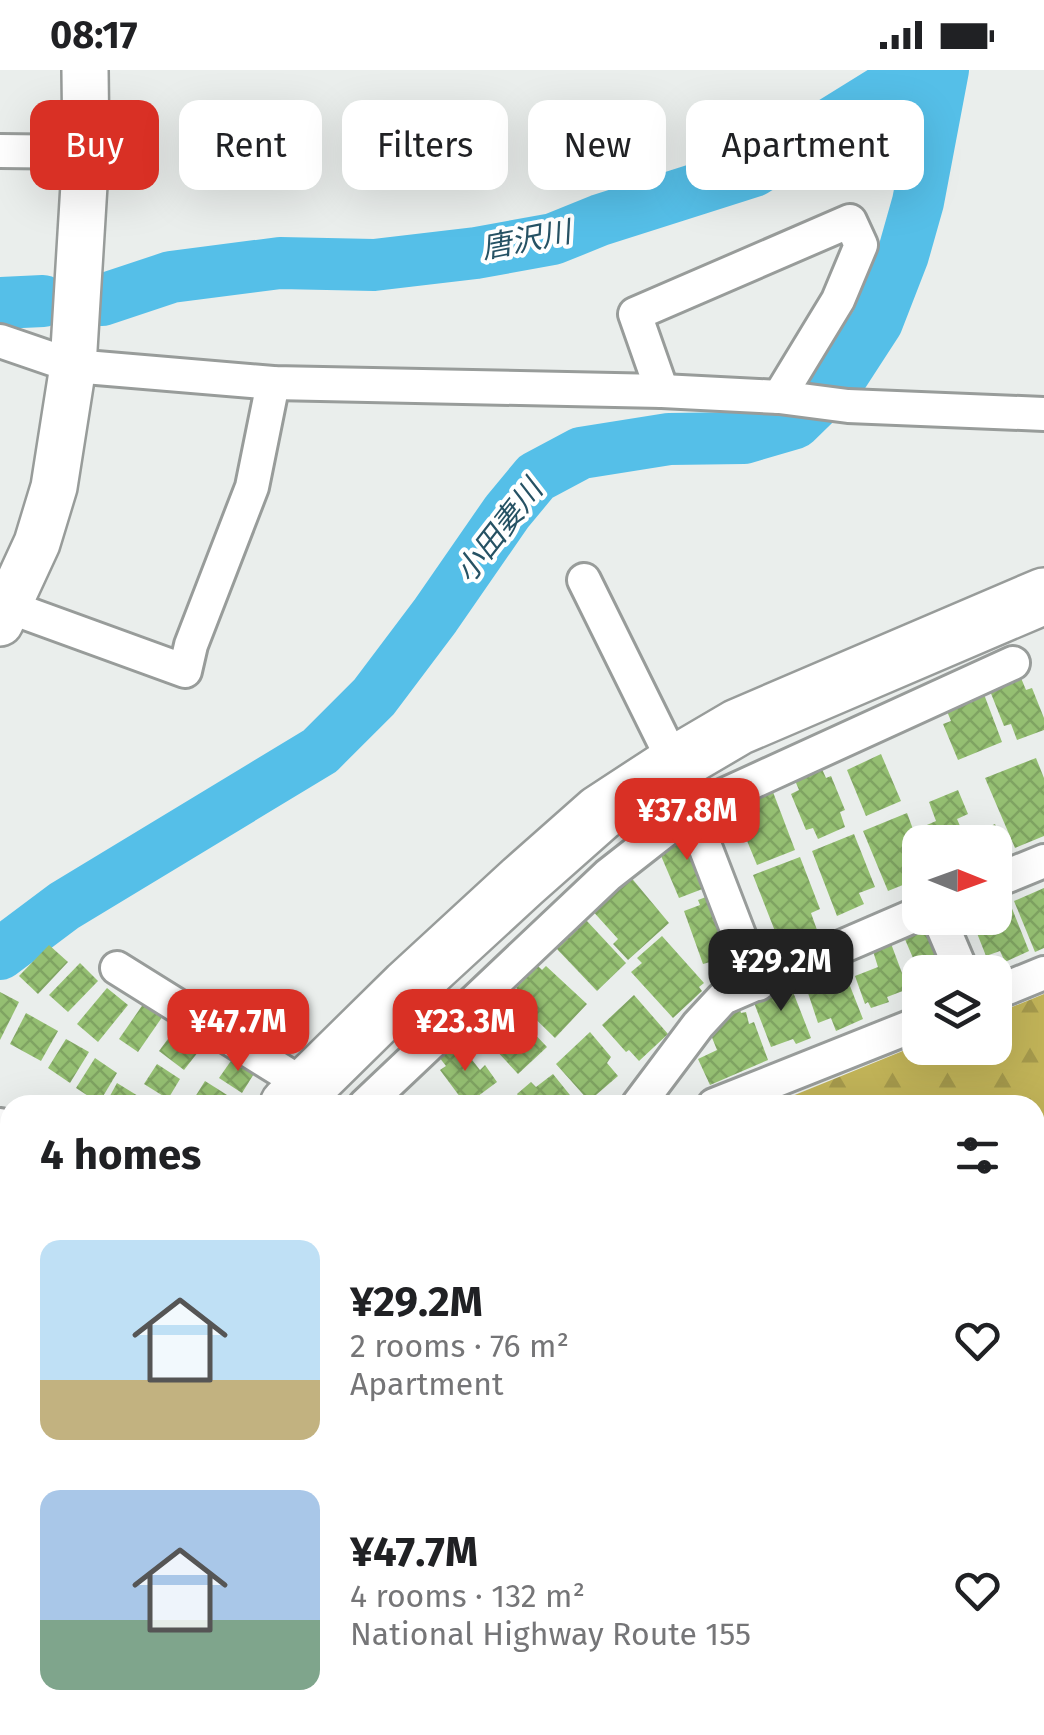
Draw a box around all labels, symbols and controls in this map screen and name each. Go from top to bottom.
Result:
text: 08:17 [50,12,138,58]
chip: Buy [30,100,159,190]
chip: Rent [179,100,322,190]
chip: Filters [342,100,508,190]
chip: New [528,100,666,190]
chip: Apartment [686,100,924,190]
water label: 唐沢川 [478,213,577,266]
water label: 小田妻川 [448,470,552,589]
pin: ¥37.8M [606,778,768,863]
text: ¥37.8M [637,791,737,829]
north arrow [902,825,1012,935]
map controls [902,825,1012,1065]
pin: ¥29.2M [700,929,862,1014]
text: ¥29.2M [730,942,832,980]
button: layers [902,955,1012,1065]
pin: ¥47.7M [157,989,319,1074]
pin: ¥23.3M [384,989,546,1074]
text: ¥47.7M [189,1002,287,1040]
text: ¥23.3M [415,1002,515,1040]
icon: filters [950,1128,1005,1183]
text: 4 homes [40,1130,201,1180]
text: ¥29.2M [350,1277,483,1327]
icon: home [120,1280,240,1400]
icon: heart [950,1313,1005,1368]
text: 2 rooms · 76 m² [350,1327,569,1365]
text: Apartment [350,1365,504,1403]
text: ¥47.7M [350,1527,478,1577]
icon: home [120,1530,240,1650]
icon: heart [950,1563,1005,1618]
text: 4 rooms · 132 m² [350,1577,585,1615]
text: National Highway Route 155 [350,1615,751,1653]

